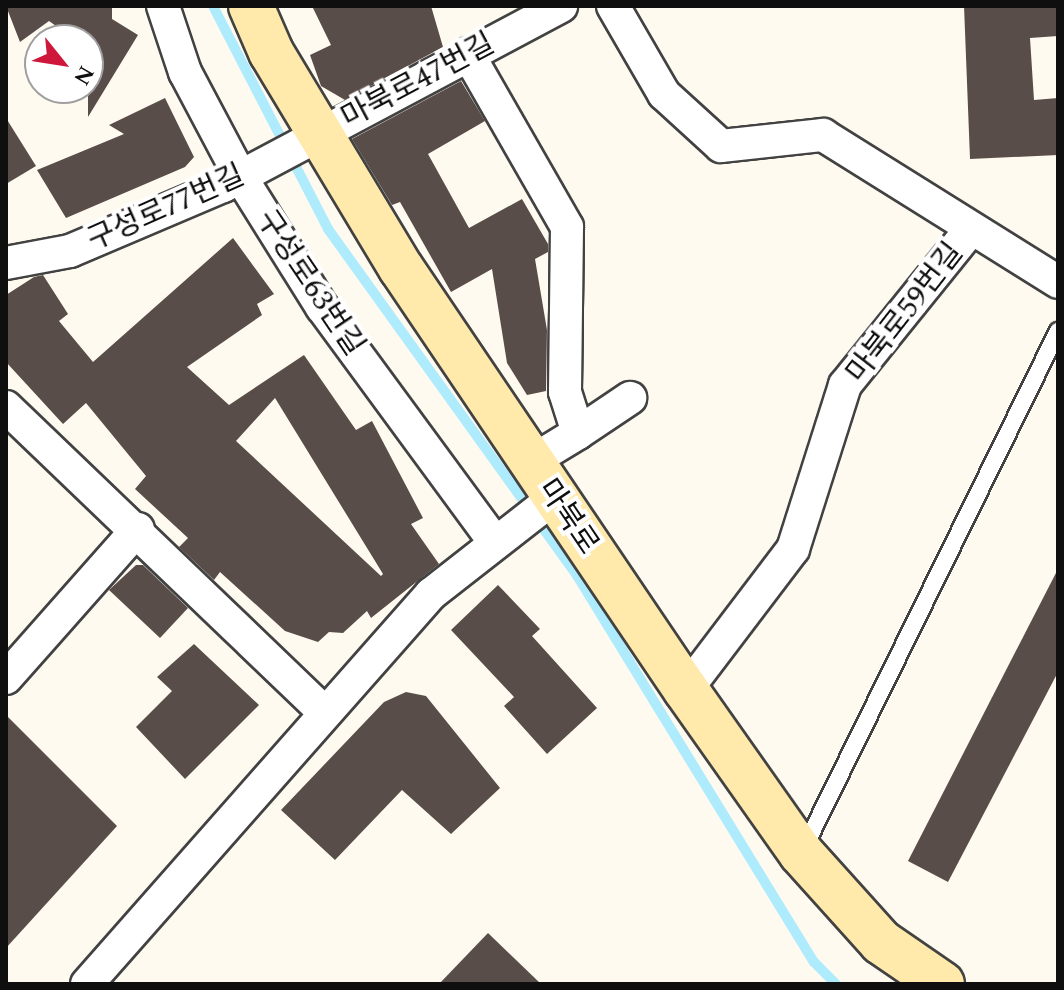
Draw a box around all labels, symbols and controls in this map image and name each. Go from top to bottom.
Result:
north arrow [24,24,104,104]
street label: 마북로47번길 [335,26,501,136]
text: N [65,59,102,91]
street label: 구성로77번길 [82,157,250,259]
street label: 구성로63번길 [248,203,372,363]
street label: 마북로59번길 [839,236,971,390]
street label: 마북로 [530,473,606,561]

